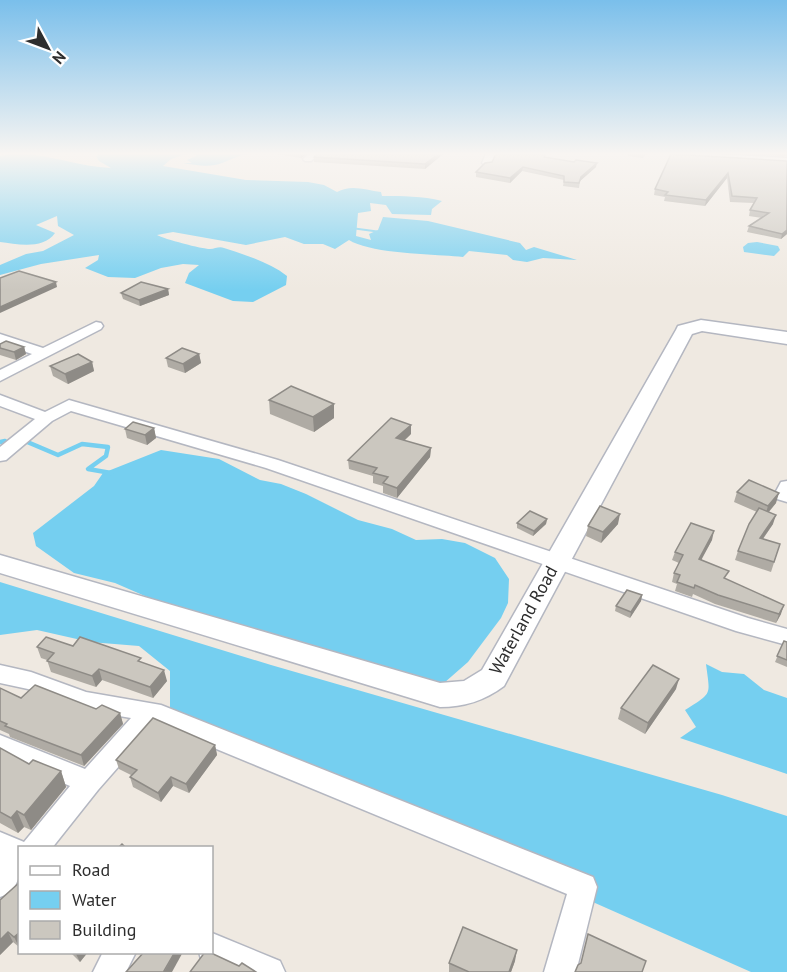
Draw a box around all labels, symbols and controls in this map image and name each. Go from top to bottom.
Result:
north arrow [18,18,78,78]
text: N [48,47,70,68]
street label: Waterland Road [484,562,562,678]
legend [18,846,213,954]
text: Road [72,858,110,881]
text: Water [72,888,116,911]
text: Building [72,918,136,941]

